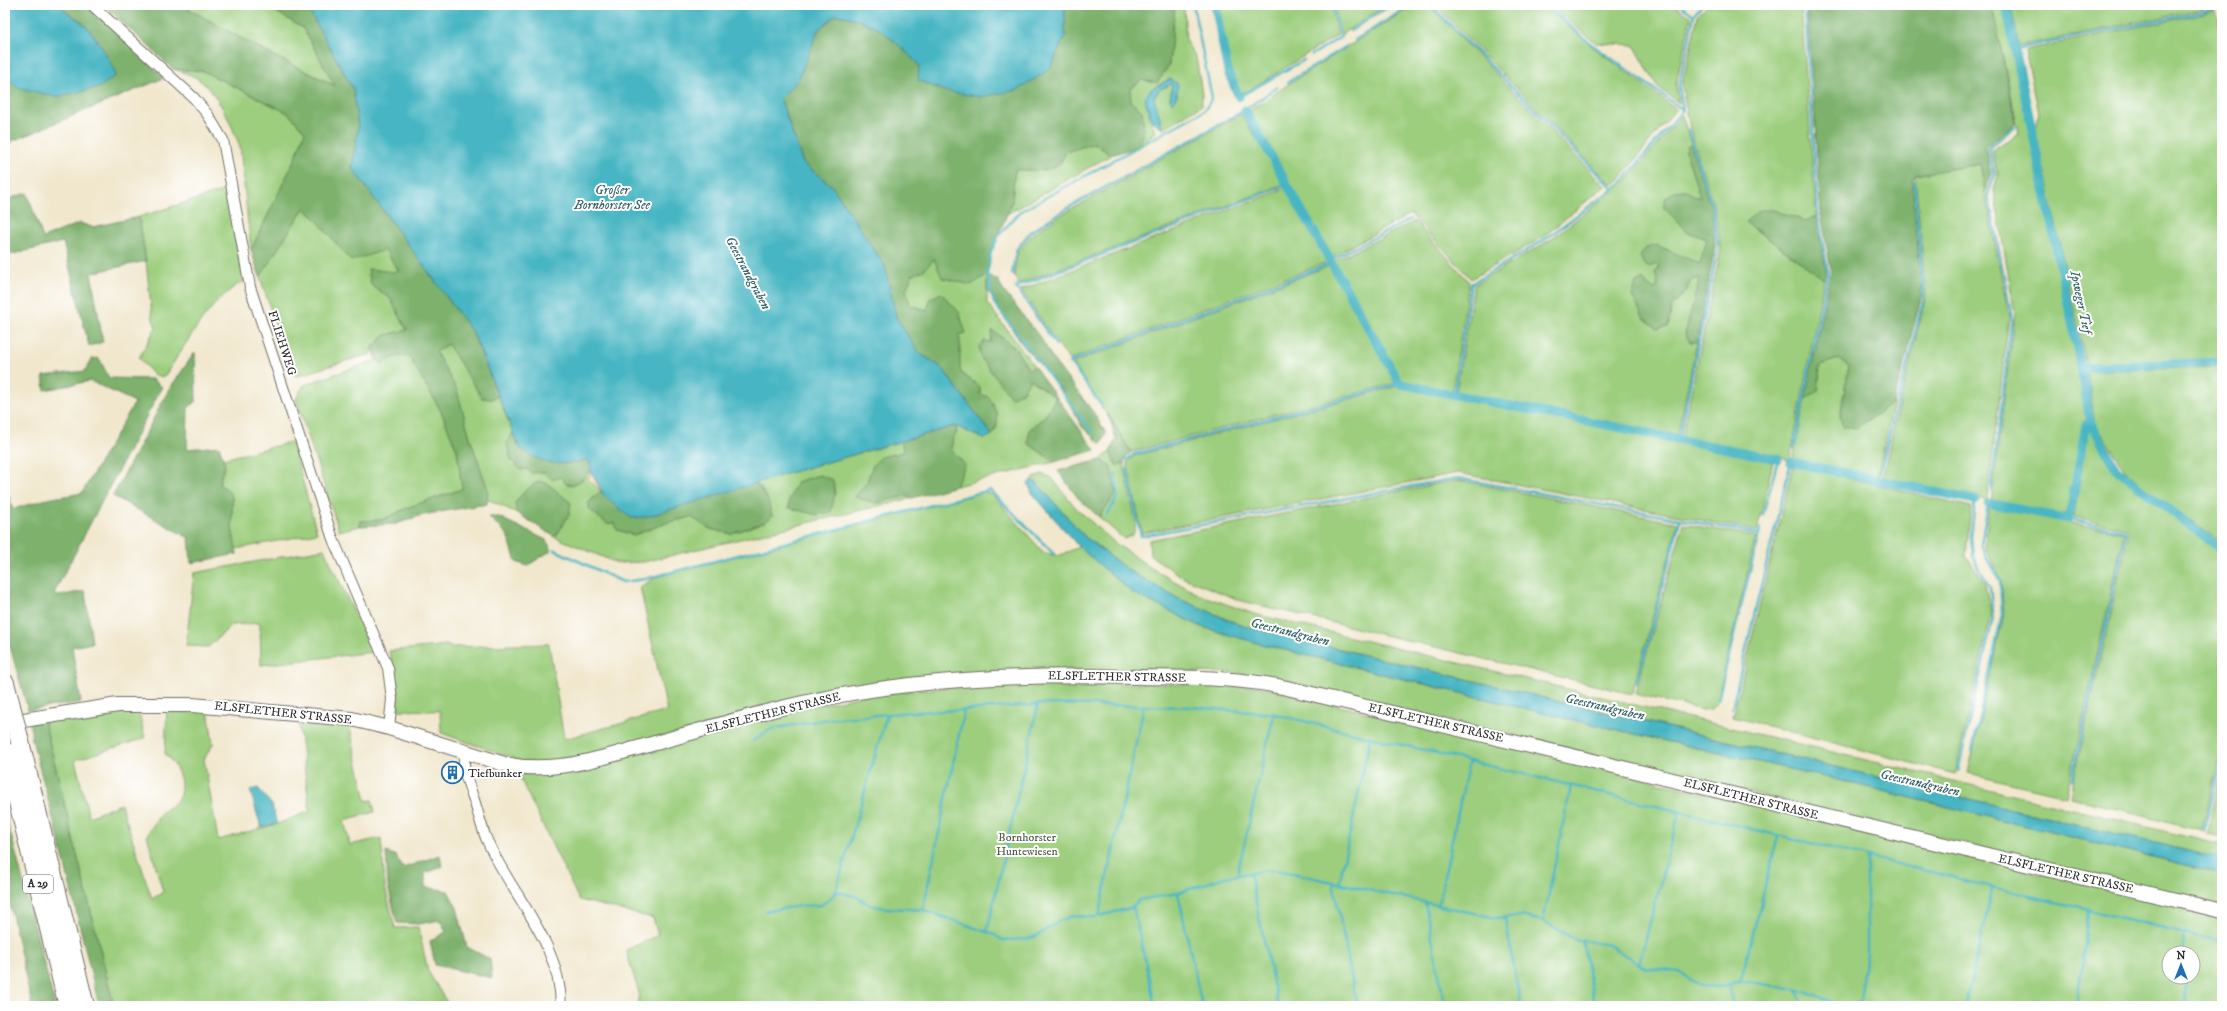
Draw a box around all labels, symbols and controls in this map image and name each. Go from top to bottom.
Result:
water label: Großer Bornhorster See [573,182,650,213]
water label: Geestrandgraben [722,234,774,313]
water label: Ipweger Tief [2066,268,2096,339]
street label: FLIEHWEG [264,309,300,378]
water label: Geestrandgraben [1249,614,1331,650]
street label: ELSFLETHER STRASSE [1048,668,1187,686]
street label: ELSFLETHER STRASSE [704,689,842,737]
water label: Geestrandgraben [1564,690,1646,724]
street label: ELSFLETHER STRASSE [213,698,353,728]
street label: ELSFLETHER STRASSE [1367,700,1506,746]
building icon: Tiefbunker [440,760,466,786]
place label: Tiefbunker [468,766,522,781]
water label: Geestrandgraben [1879,766,1961,800]
street label: ELSFLETHER STRASSE [1682,775,1820,823]
park label: Bornhorster Huntewiesen [996,830,1059,859]
street label: ELSFLETHER STRASSE [1997,851,2136,897]
road number: A 29 [23,875,53,893]
north arrow [2161,945,2201,985]
text: N [2176,949,2186,963]

